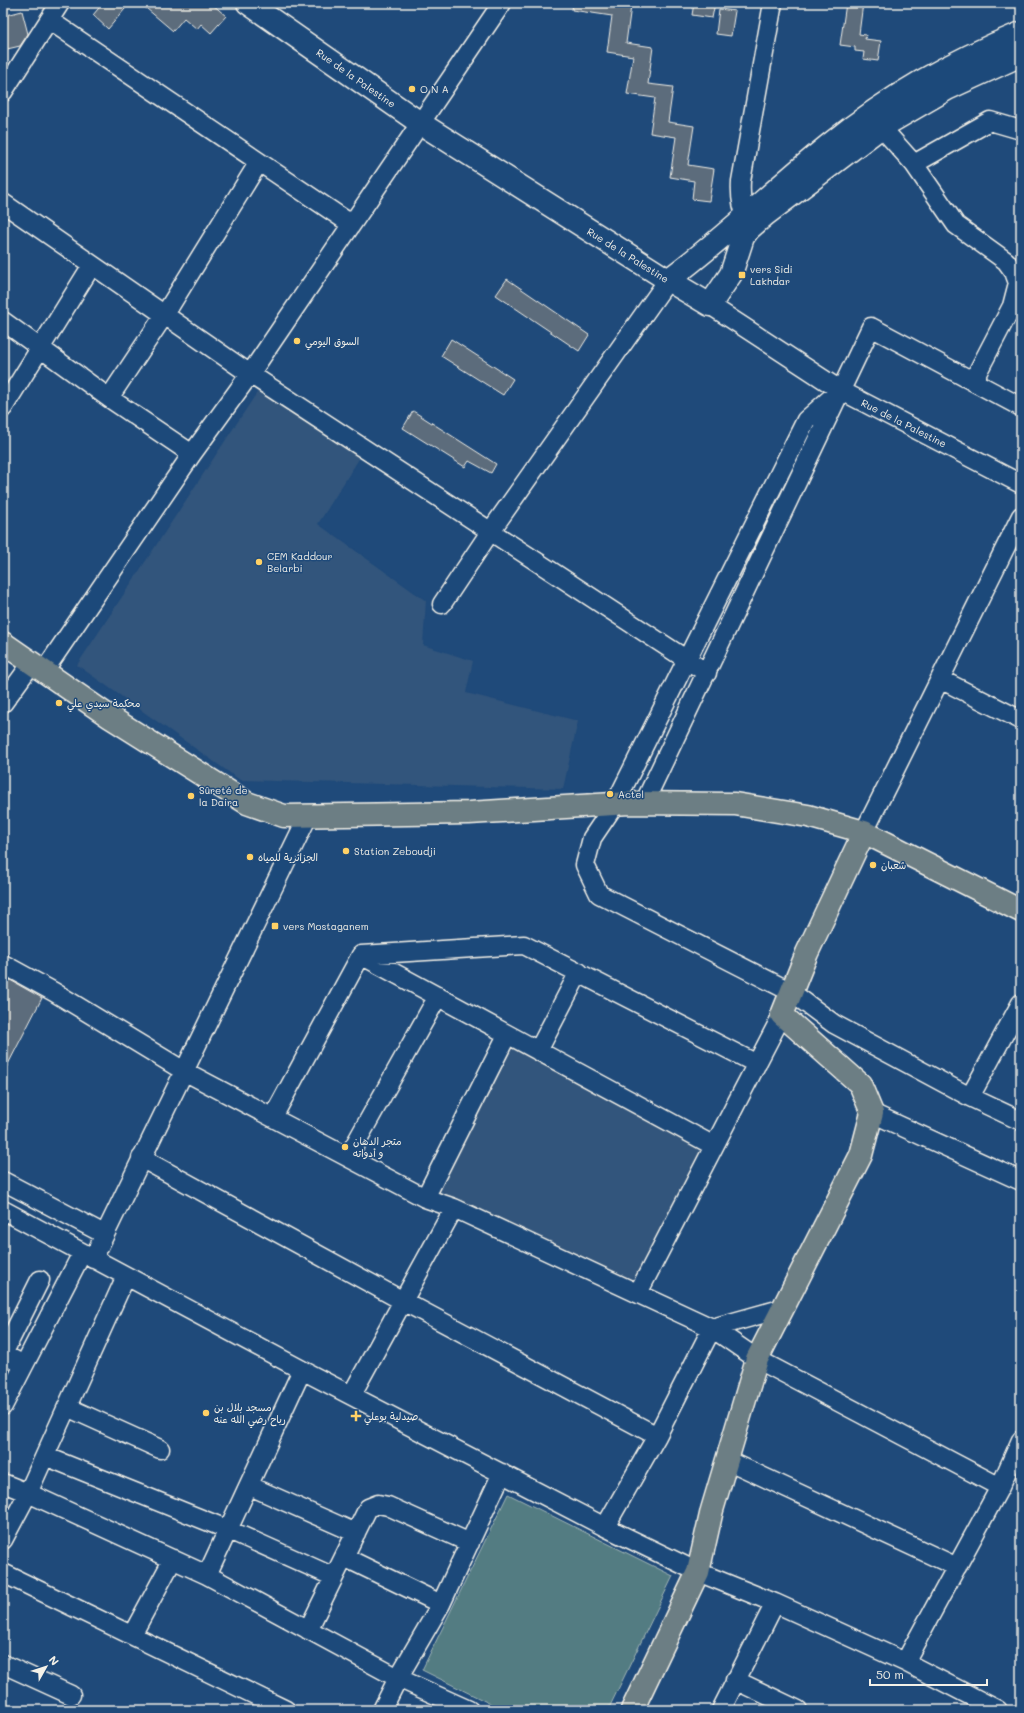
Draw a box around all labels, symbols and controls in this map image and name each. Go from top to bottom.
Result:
street label: Rue de la Palestine [313,45,399,111]
place label: O N A [420,82,449,96]
marker: O N A [407,84,417,94]
street label: Rue de la Palestine [584,224,672,286]
place label: vers Sidi Lakhdar [750,262,793,288]
marker: vers Sidi Lakhdar [737,270,747,280]
place label: السوق اليومي [305,334,359,351]
marker: السوق اليومي [292,336,302,346]
street label: Rue de la Palestine [859,395,949,451]
place label: CEM Kaddour Belarbi [267,549,332,575]
marker: CEM Kaddour Belarbi [254,557,264,567]
place label: محكمة سيدي علي [67,696,140,713]
marker: محكمة سيدي علي [54,698,64,708]
place label: Sûreté de la Daira [199,783,248,809]
place label: Actel [618,787,644,801]
marker: Actel [605,789,615,799]
marker: Sûreté de la Daira [186,791,196,801]
place label: Station Zeboudji [354,844,436,858]
marker: Station Zeboudji [341,846,351,856]
place label: الجزائرية للمياه [258,850,318,864]
marker: الجزائرية للمياه [245,852,255,862]
place label: شعبان [881,858,906,872]
marker: شعبان [868,860,878,870]
place label: vers Mostaganem [283,919,369,933]
marker: vers Mostaganem [270,921,280,931]
place label: متجر الدهان و أدواته [353,1134,402,1160]
marker: متجر الدهان و أدواته [340,1142,350,1152]
place label: مسجد بلال بن رباح رضي الله عنه [214,1400,286,1429]
marker: مسجد بلال بن رباح رضي الله عنه [201,1408,211,1418]
place label: صيدلية بوعلي [364,1409,418,1426]
marker: صيدلية بوعلي [351,1411,361,1421]
north arrow [26,1647,66,1687]
text: N [46,1652,63,1668]
scale bar [870,1661,987,1687]
text: 50 m [876,1666,904,1682]

